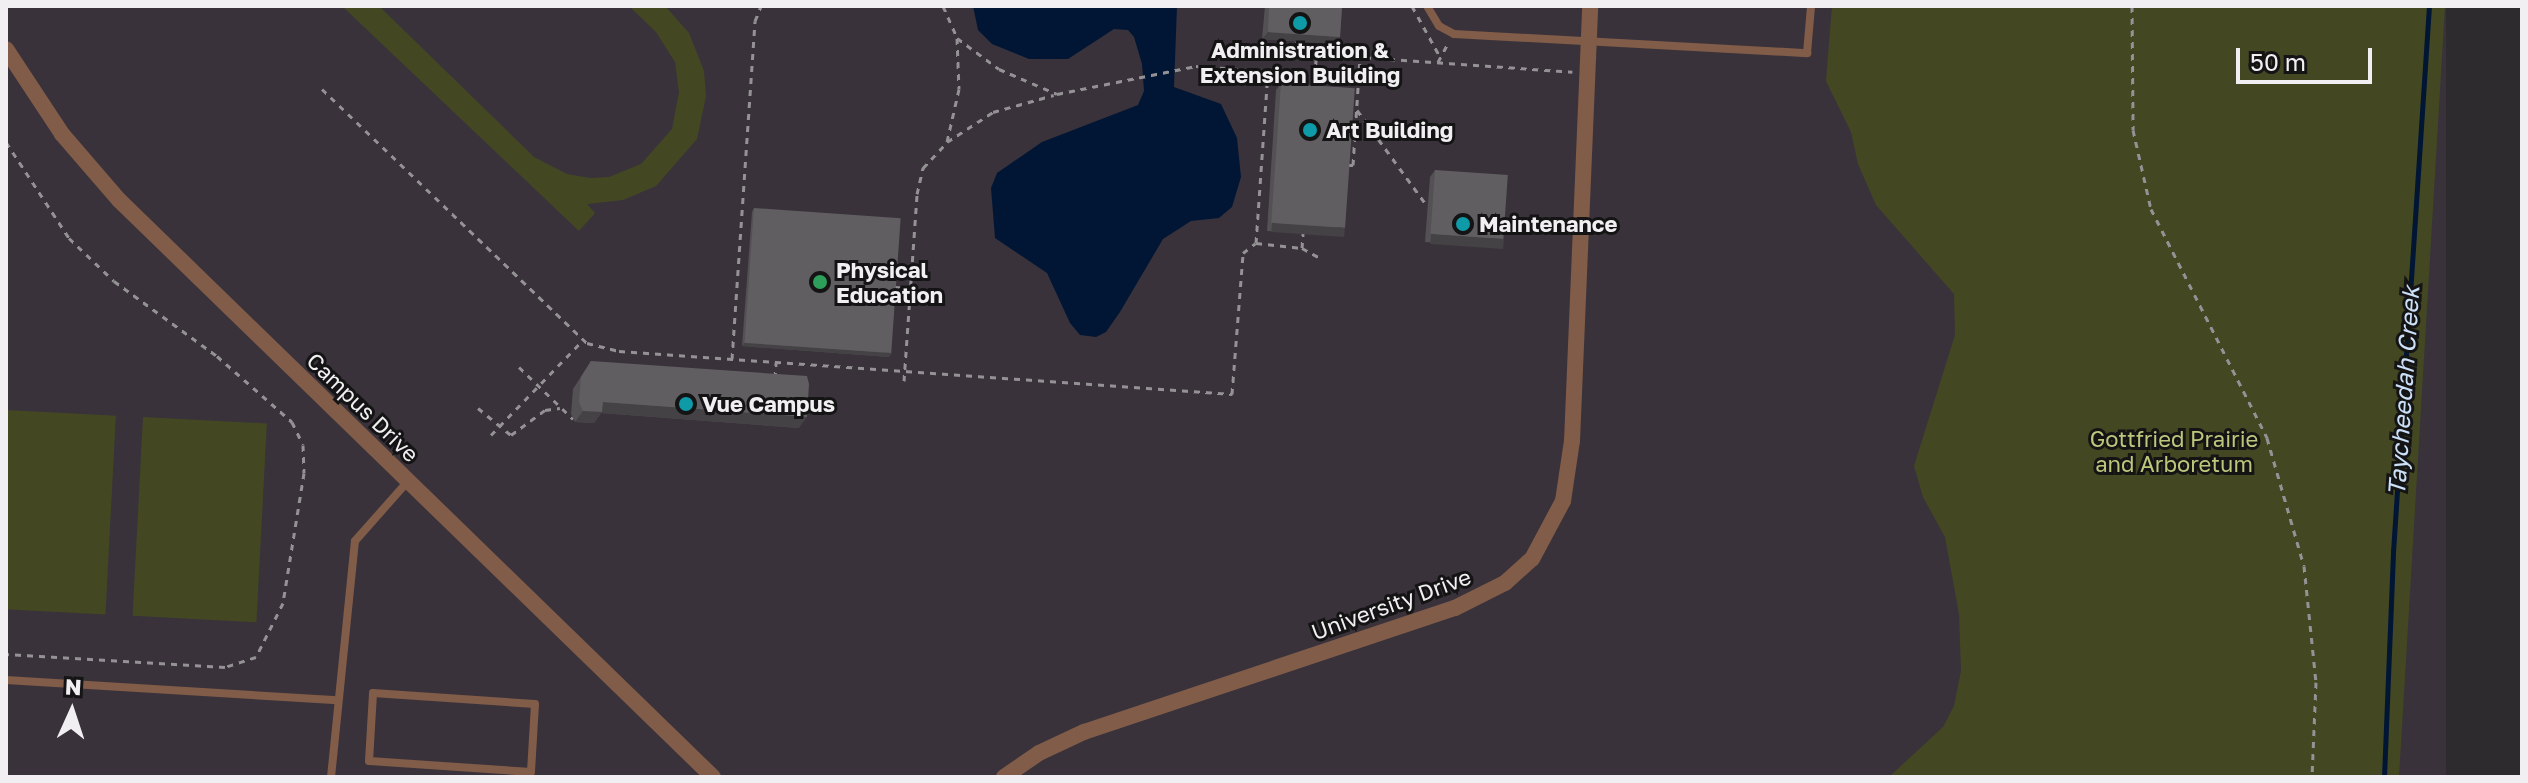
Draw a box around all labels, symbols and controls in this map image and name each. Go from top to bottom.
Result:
marker: Administration & Extension Building [1291,14,1309,32]
scale bar [2240,32,2376,82]
place label: Administration & Extension Building [1200,36,1400,88]
text: 50 m [2250,47,2306,76]
place label: Art Building [1326,117,1453,143]
marker: Art Building [1301,121,1319,139]
place label: Maintenance [1479,211,1617,237]
marker: Maintenance [1454,215,1472,233]
place label: Physical Education [836,256,943,308]
marker: Physical Education [811,273,829,291]
water label: Taycheedah Creek [2381,285,2425,497]
street label: Campus Drive [302,347,424,467]
place label: Vue Campus [702,391,835,417]
marker: Vue Campus [677,395,695,413]
park label: Gottfried Prairie and Arboretum [2090,425,2258,476]
street label: University Drive [1308,563,1474,645]
north arrow [32,671,112,751]
text: N [64,673,82,700]

